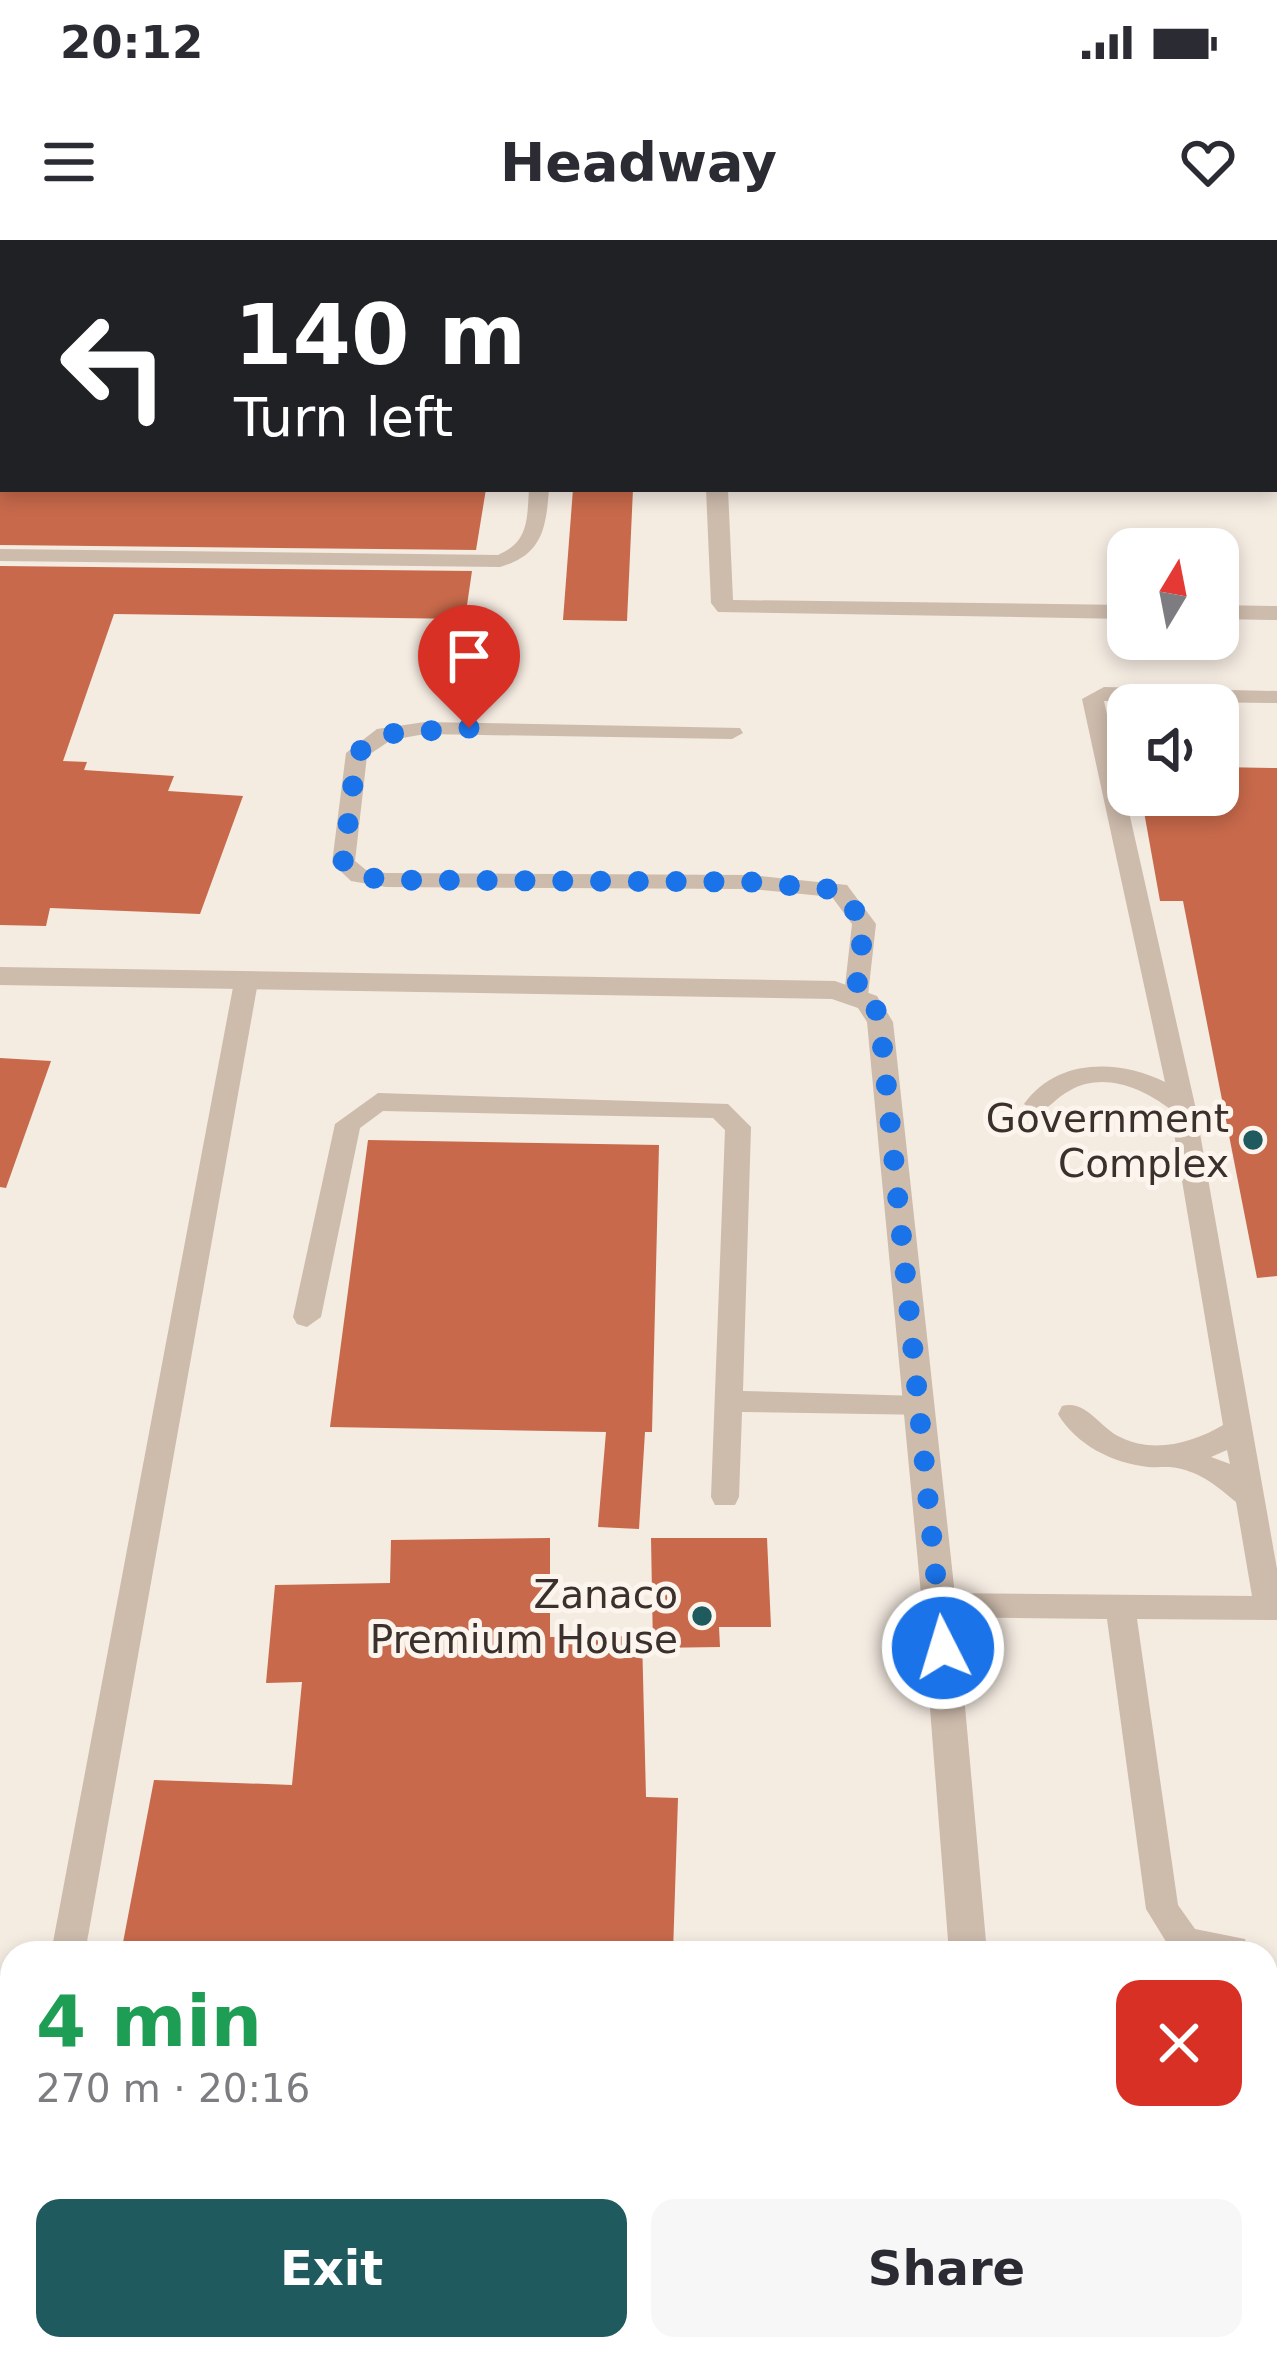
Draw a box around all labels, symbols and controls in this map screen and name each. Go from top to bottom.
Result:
text: 20:12 [60,16,203,69]
icon: menu [36,129,102,195]
icon: heart [1175,129,1241,195]
text: Headway [500,131,777,194]
text: 140 m [234,286,526,384]
icon: left [36,288,192,444]
text: Turn left [234,386,453,449]
north arrow [1107,528,1239,660]
map controls [1107,528,1239,816]
pin [418,605,520,728]
icon: arrive [436,623,502,689]
button: sound [1107,684,1239,816]
place label: Government Complex [986,1096,1229,1186]
marker: Government Complex [1240,1127,1266,1153]
place label: Zanaco Premium House [370,1572,678,1662]
position arrow [880,1585,1006,1711]
marker: Zanaco Premium House [689,1603,715,1629]
text: 4 min [36,1979,262,2063]
button: close [1116,1980,1242,2106]
text: 270 m · 20:16 [36,2066,310,2111]
button: Exit [36,2199,627,2337]
button: Share [651,2199,1242,2337]

